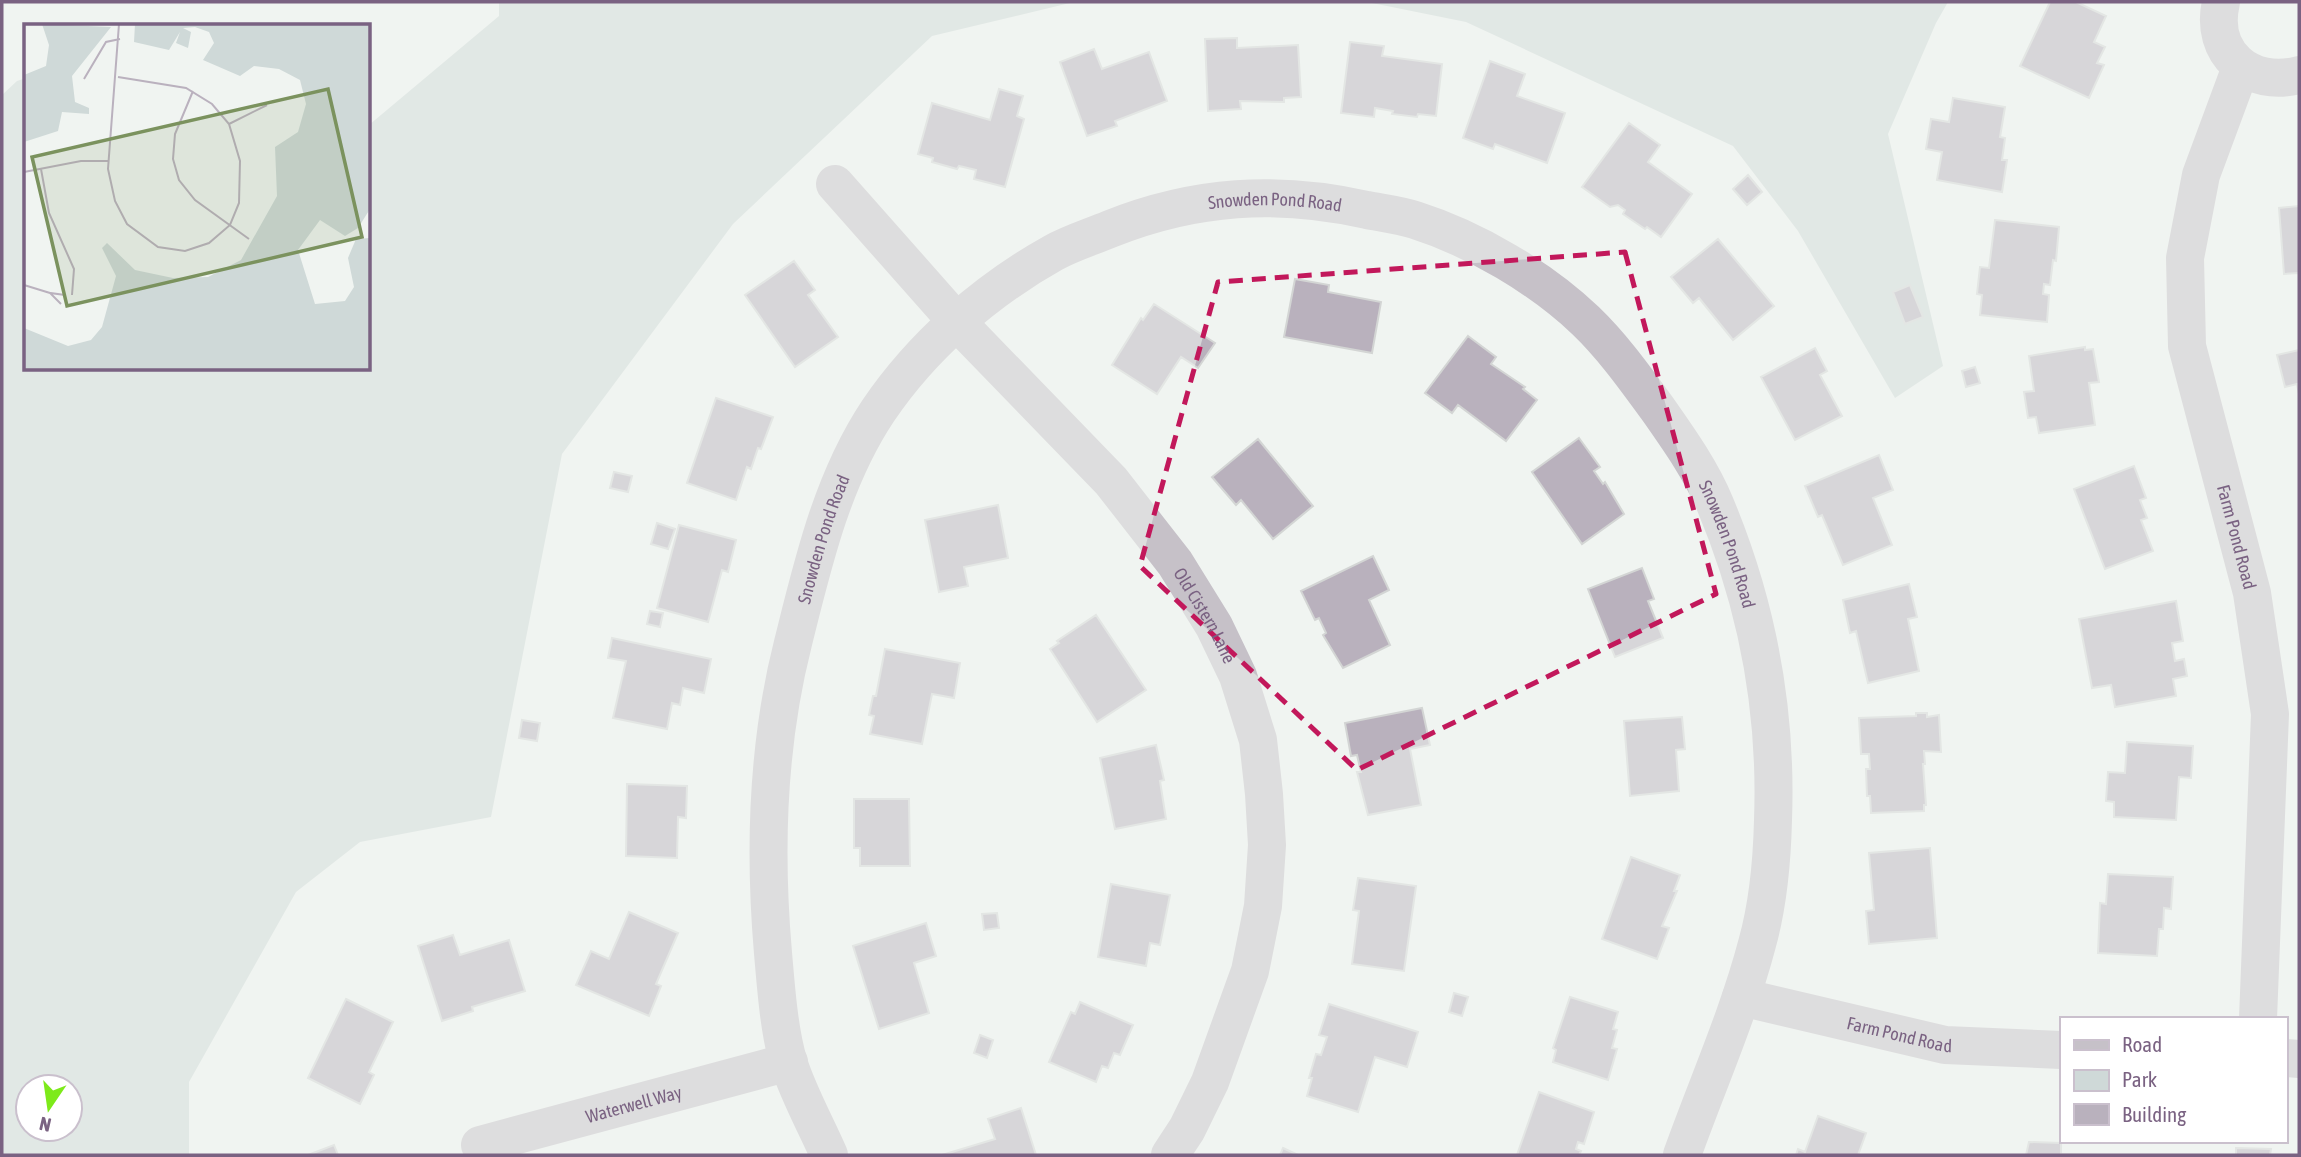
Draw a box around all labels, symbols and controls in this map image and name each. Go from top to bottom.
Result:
inset map [24,24,371,371]
street label: Snowden Pond Road [1207,188,1343,215]
street label: Snowden Pond Road [793,471,853,606]
street label: Snowden Pond Road [1695,477,1760,610]
street label: Farm Pond Road [2213,482,2261,591]
street label: Old Cistern Lane [1170,563,1241,666]
street label: Farm Pond Road [1845,1012,1953,1056]
legend [2060,1017,2287,1143]
text: Road [2122,1032,2162,1056]
text: Park [2122,1067,2157,1091]
north arrow [14,1073,84,1143]
street label: Waterwell Way [583,1081,684,1127]
text: Building [2122,1102,2186,1126]
text: N [37,1113,53,1137]

